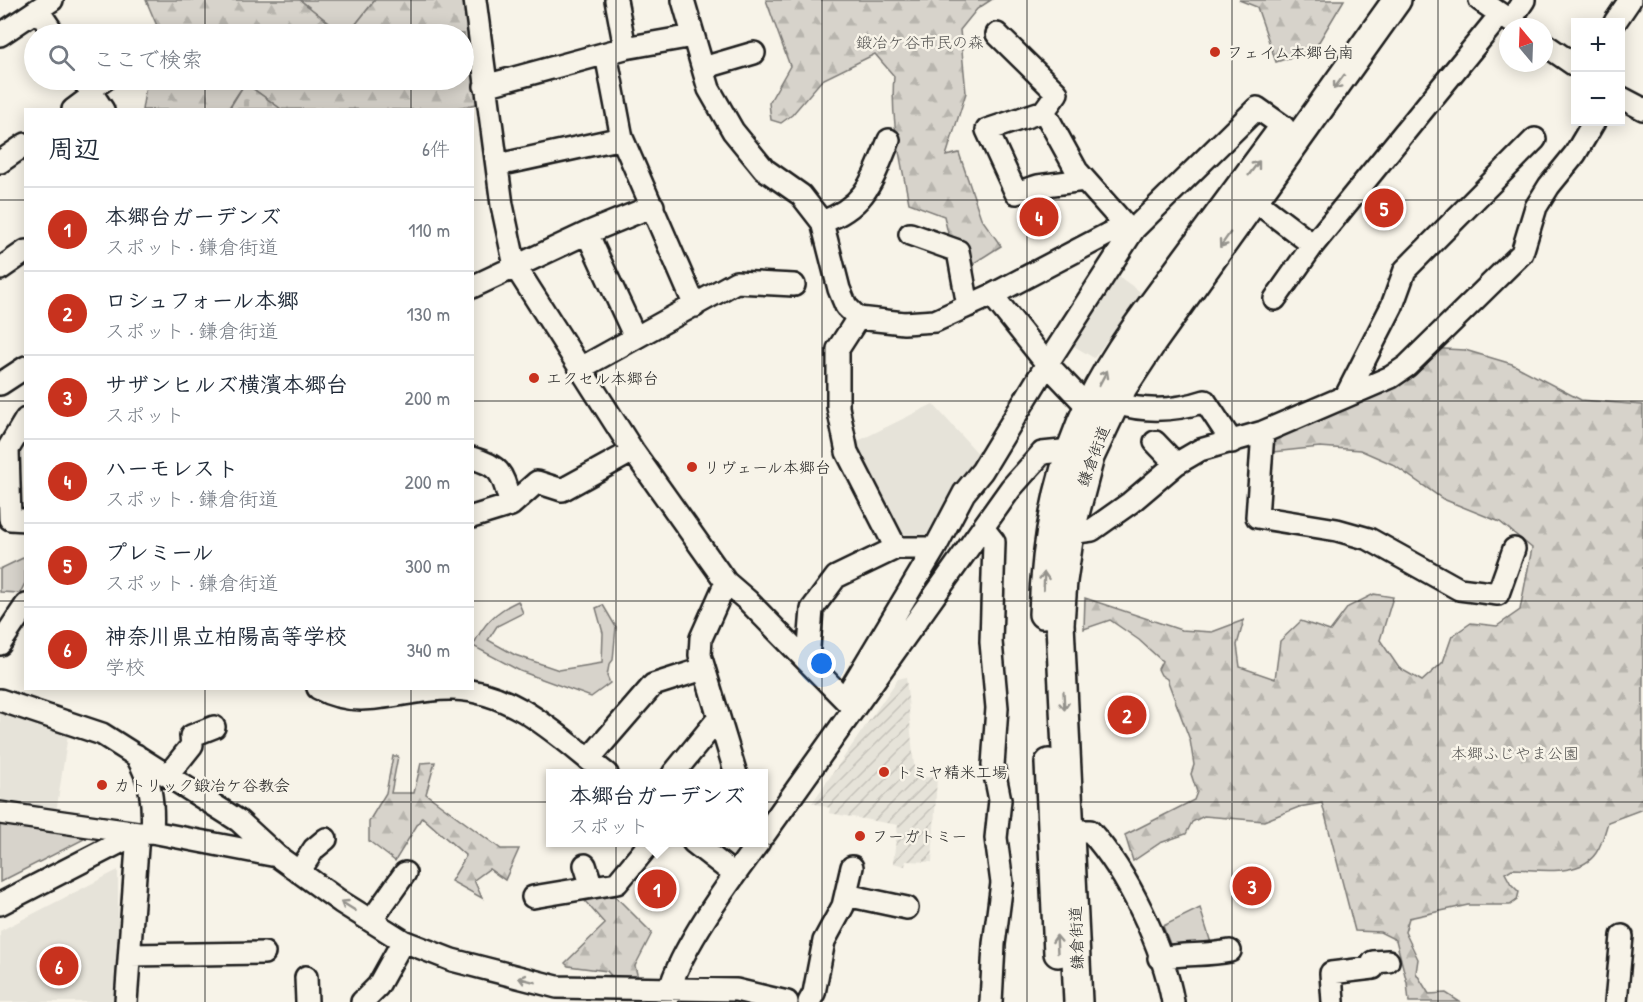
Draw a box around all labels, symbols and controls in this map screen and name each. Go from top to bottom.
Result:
north arrow [1499,18,1553,72]
map controls [1571,18,1625,126]
button: + [1571,18,1625,72]
search box [24,24,474,90]
park label: 鍛冶ケ谷市民の森 [856,31,984,53]
icon: search [45,41,78,74]
place label: フェイム本郷台南 [1227,41,1354,63]
text: ここで検索 [93,44,203,74]
marker: フェイム本郷台南 [1208,45,1222,59]
button: − [1571,72,1625,126]
one-way arrow [1333,73,1345,89]
text: 周辺 [48,131,100,166]
text: 6件 [422,135,450,162]
one-way arrow [1247,161,1260,177]
pin: 5 [1364,186,1404,230]
pin: 4 [1020,194,1058,240]
text: 本郷台ガーデンズ [105,201,281,231]
text: 1 [64,216,71,243]
text: 110 m [408,216,450,243]
one-way arrow [1219,232,1232,248]
text: スポット · 鎌倉街道 [105,233,278,260]
text: ロシュフォール本郷 [105,285,299,315]
text: 2 [63,300,72,327]
text: 130 m [407,300,450,327]
text: スポット · 鎌倉街道 [105,317,278,344]
place label: エクセル本郷台 [546,367,659,389]
text: サザンヒルズ横濱本郷台 [105,369,348,399]
one-way arrow [1097,370,1109,387]
marker: エクセル本郷台 [527,371,541,385]
text: 3 [63,384,72,411]
text: 200 m [405,384,450,411]
text: スポット [105,401,185,428]
street label: 鎌倉街道 [1071,422,1115,490]
text: ハーモレスト [105,453,239,483]
place label: リヴェール本郷台 [704,456,831,478]
marker: リヴェール本郷台 [685,460,699,474]
text: 4 [64,468,71,495]
text: 200 m [405,468,450,495]
text: スポット · 鎌倉街道 [105,485,278,512]
text: プレミール [105,537,214,567]
text: 5 [63,552,72,579]
text: 300 m [405,552,450,579]
text: スポット · 鎌倉街道 [105,569,278,596]
one-way arrow [1039,571,1050,591]
text: 神奈川県立柏陽高等学校 [105,621,347,651]
text: 6 [64,636,71,663]
text: 340 m [406,636,450,663]
your location [807,649,836,678]
text: 学校 [105,653,145,680]
one-way arrow [1059,691,1070,711]
pin: 2 [1108,692,1146,738]
park label: 本郷ふじやま公園 [1451,742,1579,764]
place label: トミヤ精米工場 [896,761,1008,783]
marker: トミヤ精米工場 [877,765,891,779]
popup [546,769,768,847]
place label: カトリック鍛冶ケ谷教会 [114,774,290,796]
marker: カトリック鍛冶ケ谷教会 [95,778,109,792]
text: 本郷台ガーデンズ [569,780,745,810]
text: スポット [569,812,649,839]
place label: フーガトミー [872,825,967,847]
marker: フーガトミー [853,829,867,843]
pin: 3 [1232,864,1272,908]
pin: 1 [638,866,676,912]
one-way arrow [340,900,357,912]
street label: 鎌倉街道 [1064,906,1088,970]
one-way arrow [1052,934,1063,954]
pin: 6 [40,944,78,988]
one-way arrow [518,973,537,985]

